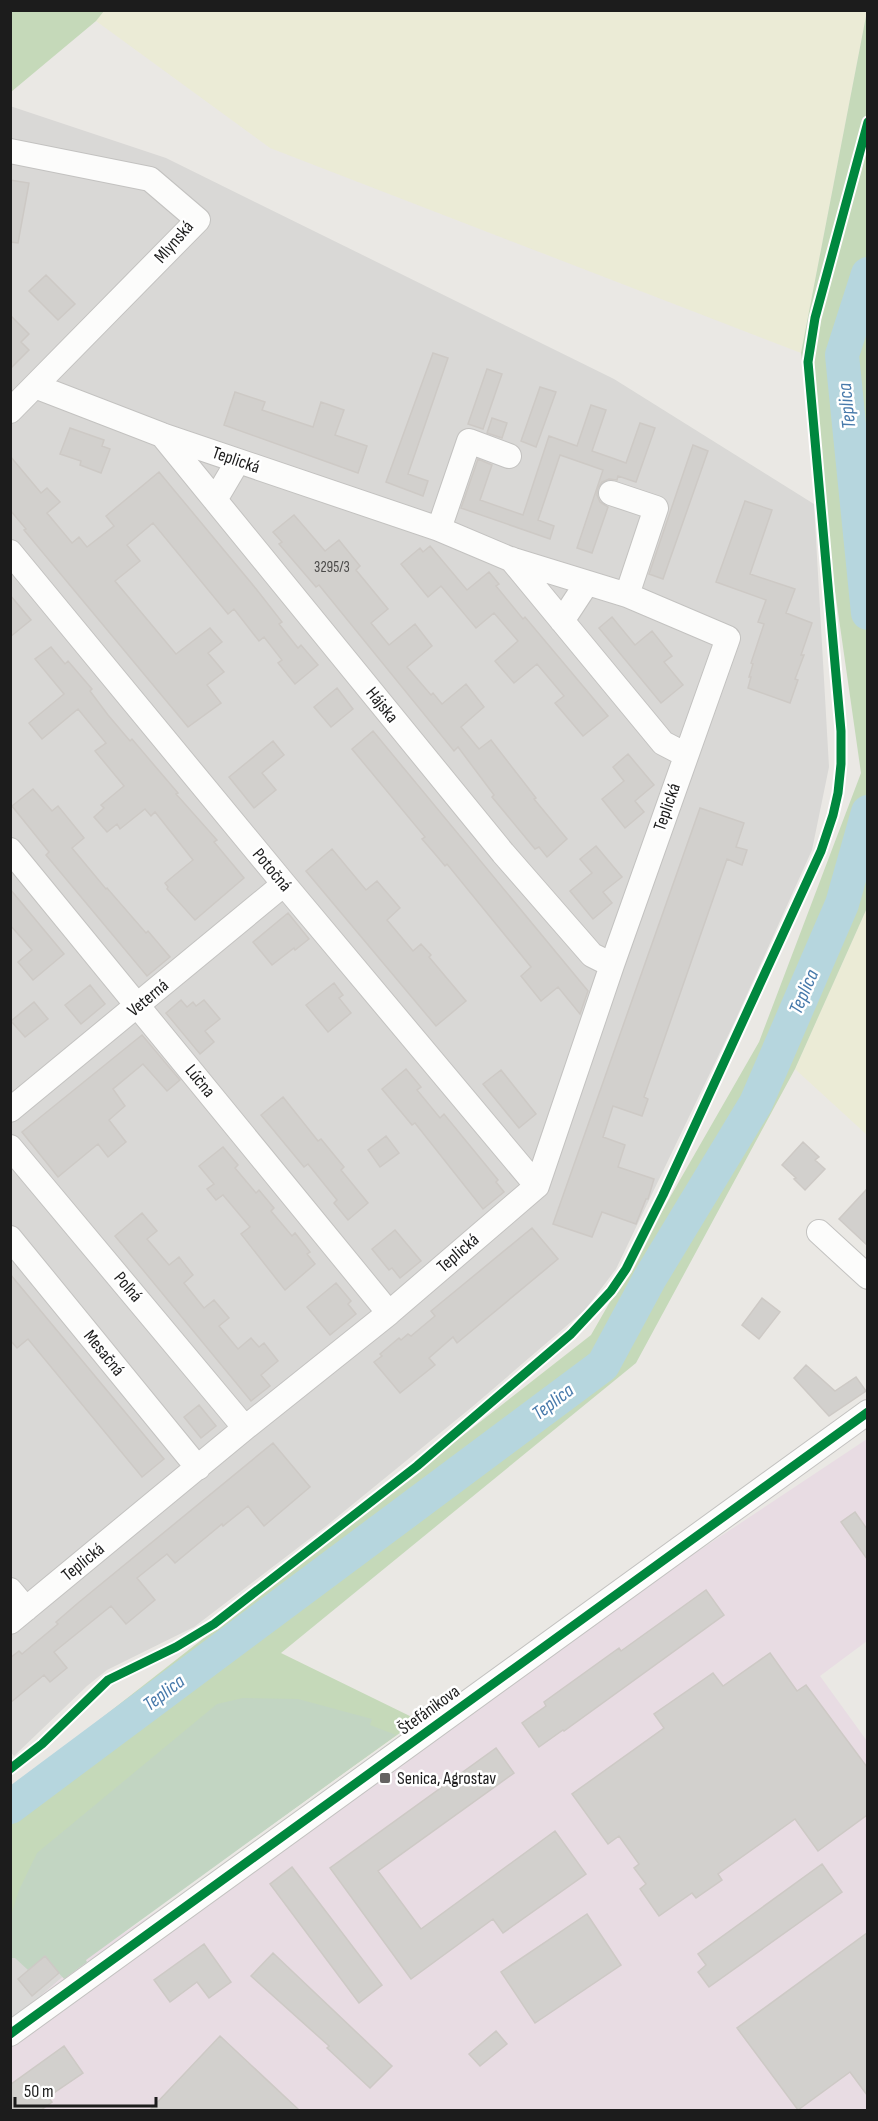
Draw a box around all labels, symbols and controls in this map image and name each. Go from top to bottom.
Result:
street label: Mlynská [150,217,198,267]
water label: Teplica [833,382,861,430]
street label: Teplická [209,442,263,478]
house number: 3295/3 [314,558,350,577]
street label: Hájska [361,683,403,727]
street label: Teplická [649,780,685,834]
street label: Potočná [248,844,296,896]
water label: Teplica [784,966,824,1018]
street label: Veterná [123,975,173,1021]
street label: Lúčna [181,1060,219,1102]
street label: Teplická [433,1229,483,1277]
street label: Poľná [109,1268,147,1306]
street label: Mesačná [79,1326,129,1380]
water label: Teplica [527,1379,579,1425]
street label: Teplická [57,1538,109,1586]
water label: Teplica [138,1670,190,1716]
street label: Štefánikova [394,1681,464,1739]
place label: Senica, Agrostav [397,1768,496,1789]
marker: Senica, Agrostav [378,1771,392,1785]
scale bar [15,2070,156,2108]
text: 50 m [24,2081,54,2102]

